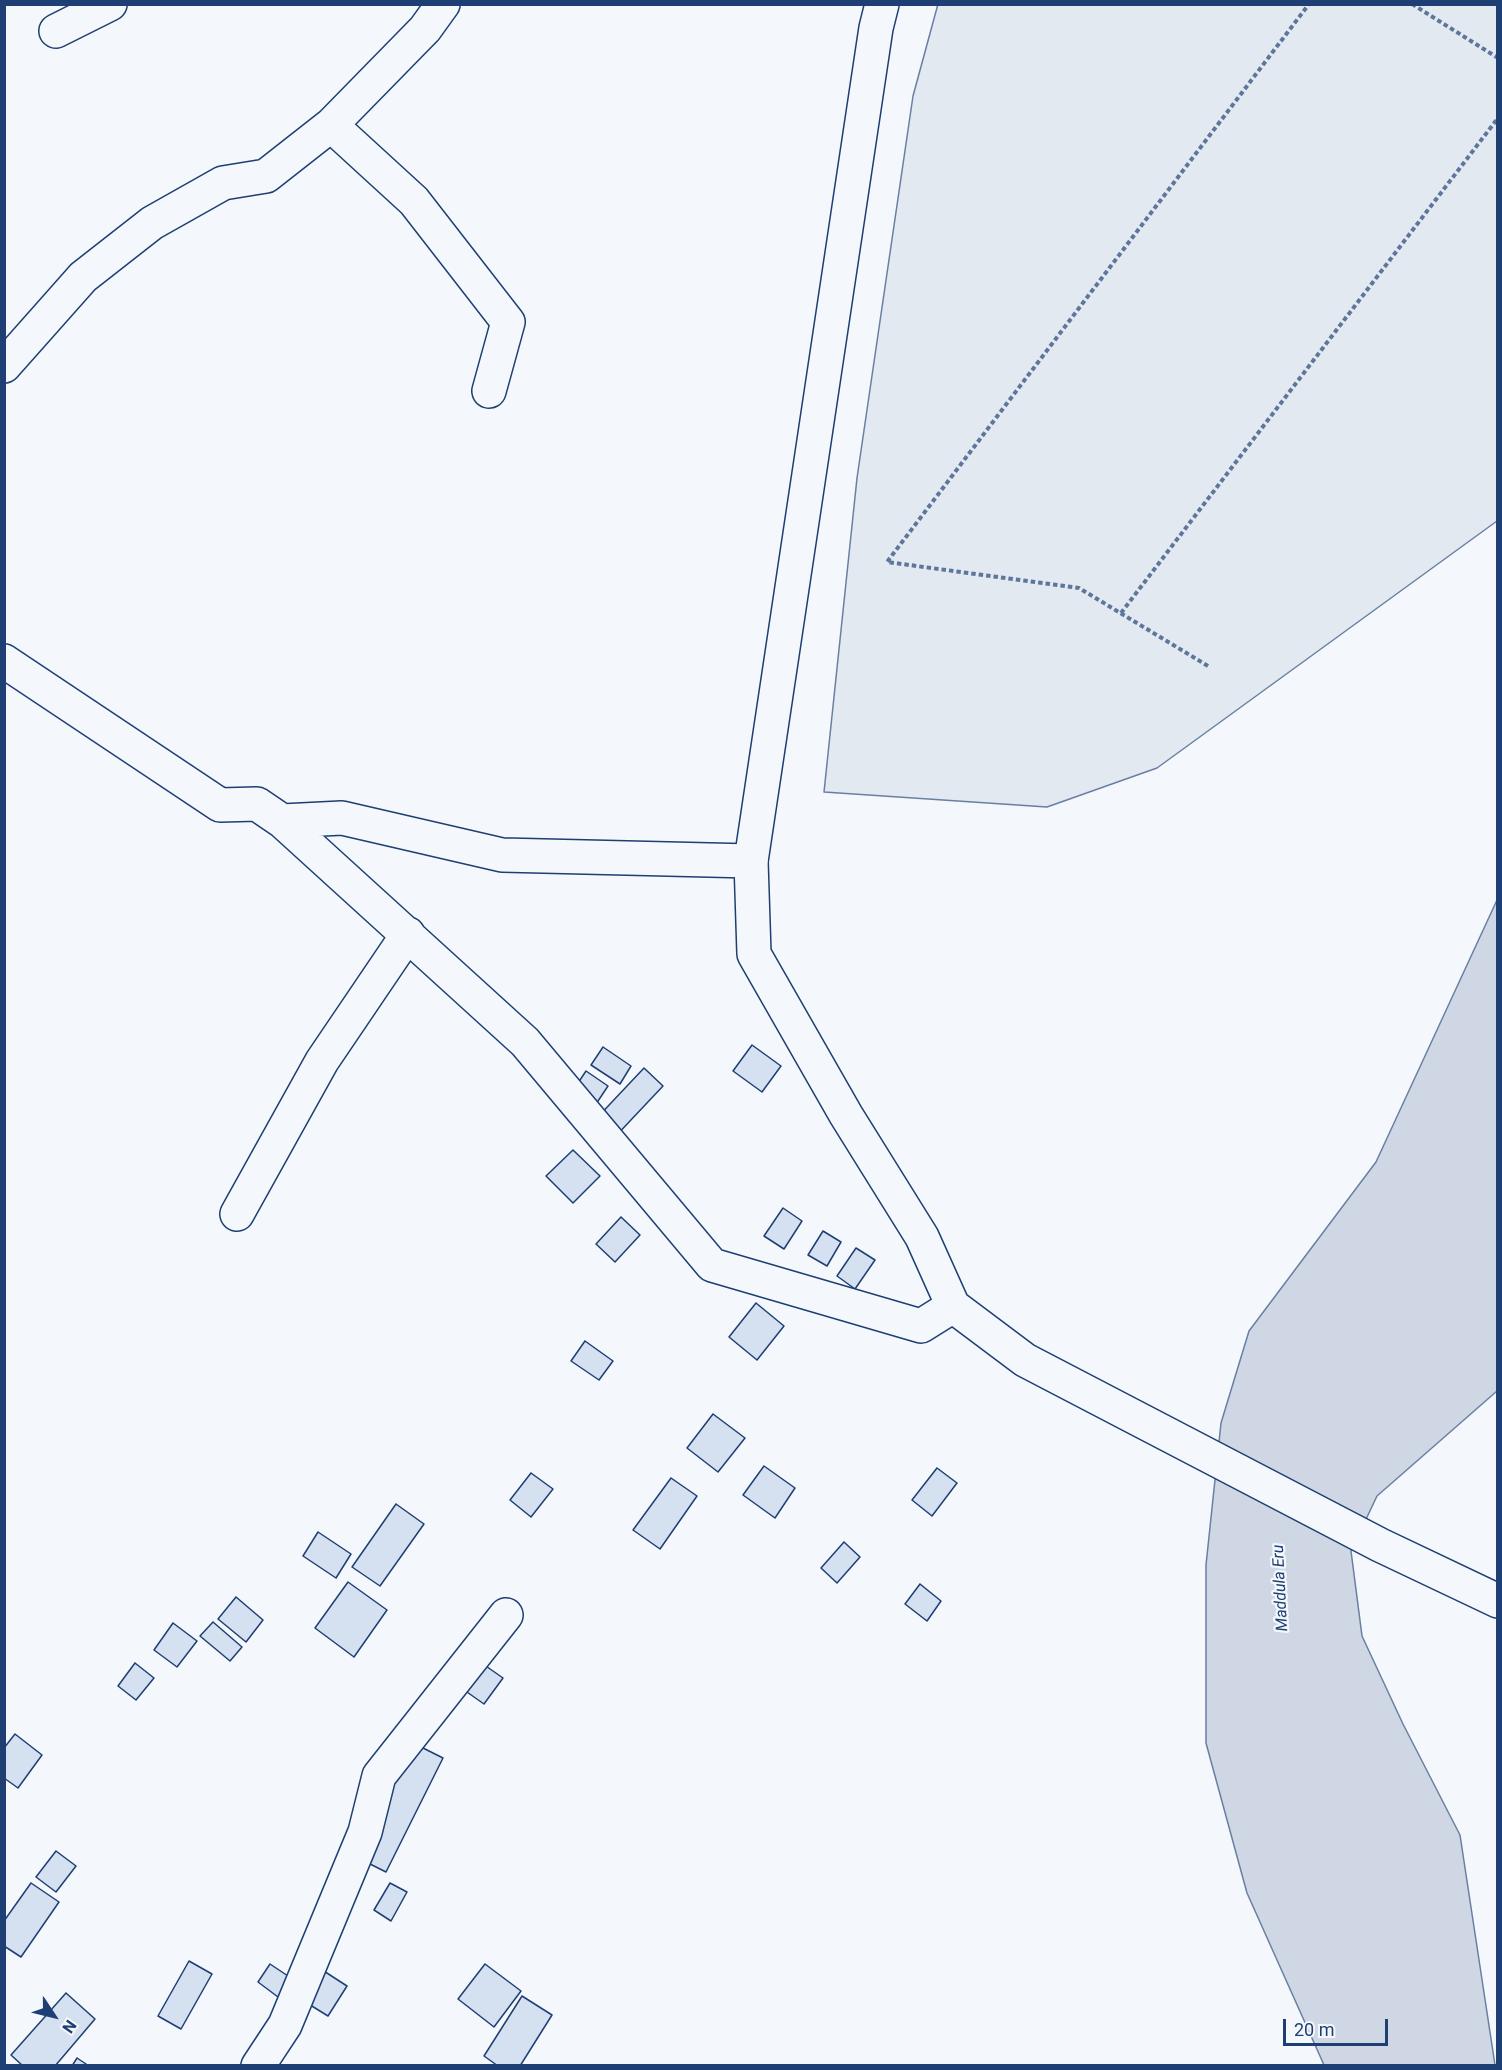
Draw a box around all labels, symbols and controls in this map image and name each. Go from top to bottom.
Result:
water label: Maddula Eru [1269,1544,1293,1632]
north arrow [24,1986,84,2046]
scale bar [1286,2007,1391,2045]
text: N [58,2017,80,2037]
text: 20 m [1294,2019,1334,2040]

